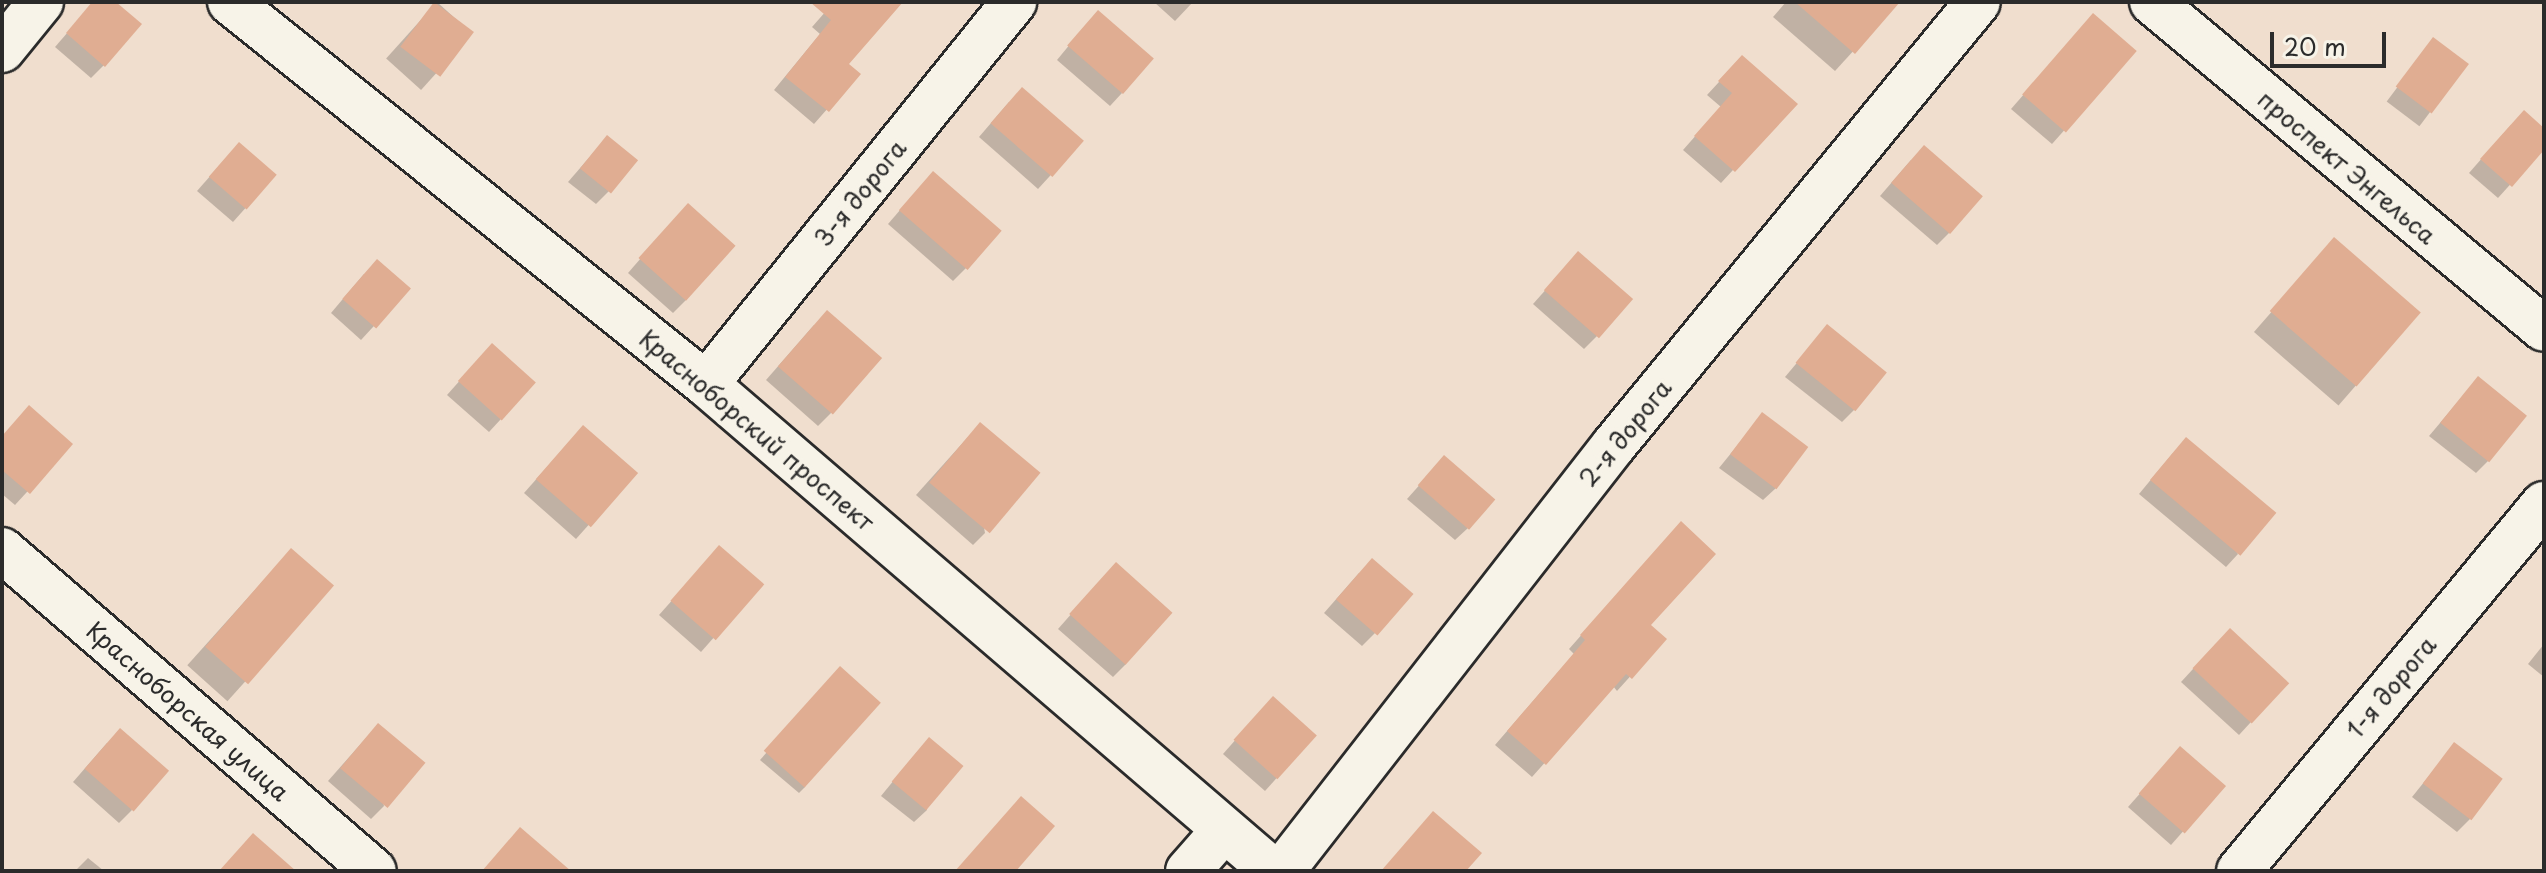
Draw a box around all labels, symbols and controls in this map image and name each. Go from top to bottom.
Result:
scale bar [2274,16,2390,66]
text: 20 m [2284,28,2346,64]
street label: проспект Энгельса [2252,84,2442,250]
street label: 3-я дорога [808,134,912,252]
street label: Красноборский проспект [634,323,880,537]
street label: 2-я дорога [1573,373,1677,493]
street label: Красноборская улица [81,615,295,807]
street label: 1-я дорога [2340,630,2442,744]

